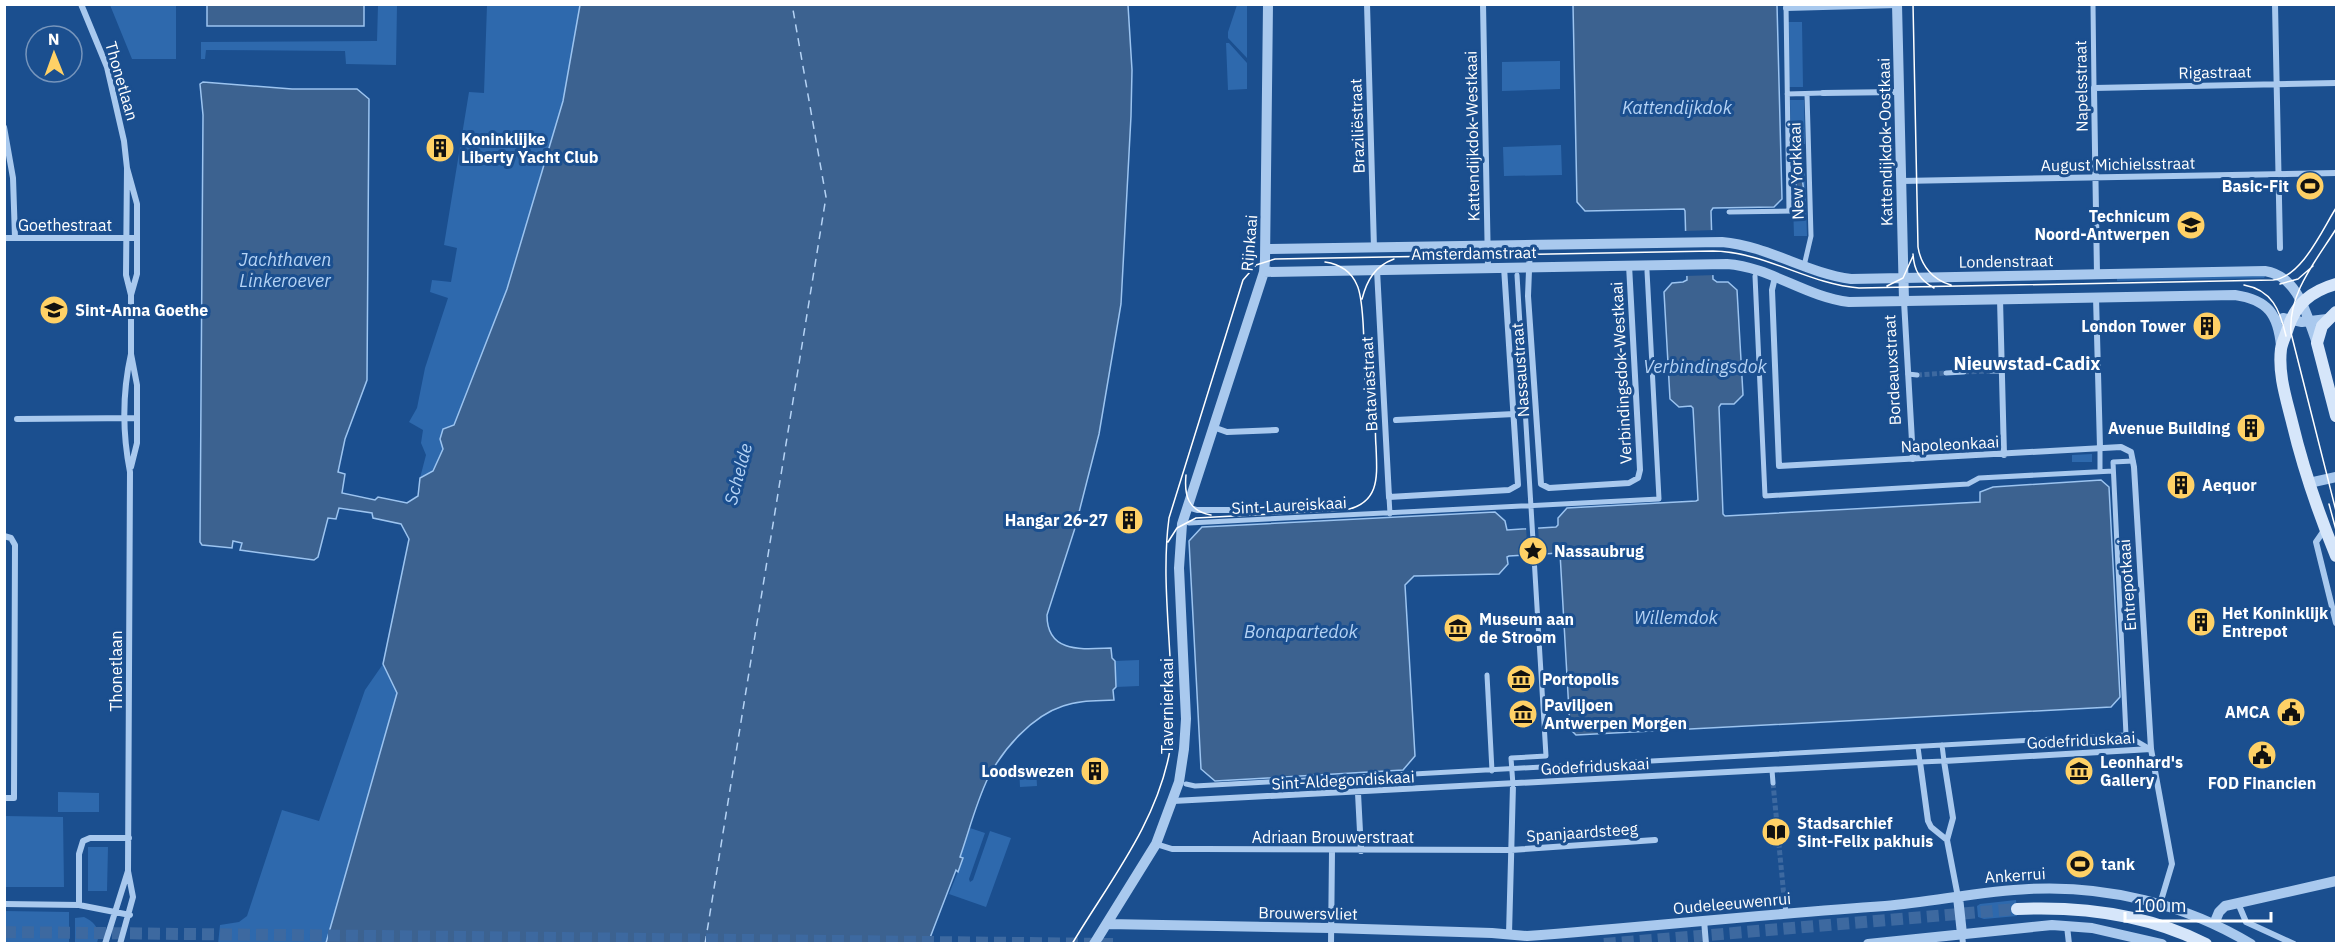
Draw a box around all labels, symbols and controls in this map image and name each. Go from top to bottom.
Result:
north arrow [24,24,84,84]
text: N [48,29,60,49]
street label: Thonetlaan [101,39,143,123]
street label: Napelsstraat [2070,40,2092,132]
street label: Kattendijkdok-Westkaai [1461,51,1483,221]
street label: Kattendijkdok-Oostkaai [1874,58,1896,226]
street label: Rigastraat [2178,61,2252,83]
street label: Braziliëstraat [1345,78,1369,174]
water label: Kattendijkdok [1622,96,1733,119]
street label: New Yorkkaai [1784,122,1808,220]
place label: Koninklijke Liberty Yacht Club [461,129,599,167]
building icon: Koninklijke Liberty Yacht Club [424,132,456,164]
street label: August Michielsstraat [2041,153,2195,175]
sports icon: Basic-Fit [2294,170,2326,202]
place label: Basic-Fit [2222,176,2289,196]
place label: Technicum Noord-Antwerpen [2034,206,2170,244]
school or university icon: Technicum Noord-Antwerpen [2175,209,2207,241]
street label: Rijnkaai [1237,214,1261,272]
street label: Goethestraat [18,215,112,235]
street label: Amsterdamstraat [1411,242,1537,264]
water label: Jachthaven Linkeroever [239,248,331,292]
street label: Londenstraat [1958,250,2054,272]
street label: Verbindingsdok-Westkaai [1606,281,1636,465]
school or university icon: Sint-Anna Goethe [38,294,70,326]
place label: Sint-Anna Goethe [75,300,208,320]
building icon: London Tower [2191,310,2223,342]
street label: Bordeauxstraat [1879,314,1905,426]
place label: London Tower [2081,316,2187,336]
street label: Nassaustraat [1507,322,1533,418]
street label: Bataviastraat [1357,336,1381,432]
district label: Nieuwstad-Cadix [1954,352,2100,375]
water label: Verbindingsdok [1643,355,1768,378]
building icon: Avenue Building [2235,412,2267,444]
place label: Avenue Building [2108,418,2230,438]
street label: Napoleonkaai [1900,431,2000,457]
water label: Schelde [719,441,757,507]
building icon: Aequor [2165,469,2197,501]
place label: Aequor [2202,475,2257,495]
street label: Sint-Laureiskaai [1231,492,1347,518]
building icon: Hangar 26-27 [1113,504,1145,536]
place label: Hangar 26-27 [1005,510,1108,530]
place icon: Nassaubrug [1517,535,1549,567]
street label: Entrepotkaai [2114,538,2140,632]
place label: Nassaubrug [1554,541,1644,561]
place label: Het Koninklijk Entrepot [2222,603,2329,641]
water label: Willemdok [1634,606,1719,629]
building icon: Het Koninklijk Entrepot [2185,606,2217,638]
place label: Museum aan de Stroom [1479,609,1574,647]
museum icon: Museum aan de Stroom [1442,612,1474,644]
water label: Bonapartedok [1244,620,1359,643]
street label: Thonetlaan [106,630,126,712]
street label: Tavernierkaai [1157,658,1177,754]
museum icon: Portopolis [1505,663,1537,695]
place label: Portopolis [1542,669,1619,689]
place label: Paviljoen Antwerpen Morgen [1544,695,1687,733]
public building icon: AMCA [2275,696,2307,728]
museum icon: Paviljoen Antwerpen Morgen [1507,698,1539,730]
place label: AMCA [2225,702,2270,722]
street label: Godefriduskaai [2026,727,2136,753]
public building icon: FOD Financien [2246,739,2278,771]
place label: Leonhard's Gallery [2100,752,2183,790]
street label: Godefriduskaai [1540,753,1650,779]
building icon: Loodswezen [1079,755,1111,787]
museum icon: Leonhard's Gallery [2063,755,2095,787]
place label: Loodswezen [981,761,1074,781]
street label: Sint-Aldegondiskaai [1271,766,1415,794]
place label: FOD Financien [2208,773,2316,793]
place label: Stadsarchief Sint-Felix pakhuis [1797,813,1933,851]
library icon: Stadsarchief Sint-Felix pakhuis [1760,816,1792,848]
street label: Spanjaardsteeg [1526,818,1639,846]
street label: Adriaan Brouwerstraat [1252,827,1414,847]
sports icon: tank [2064,848,2096,880]
place label: tank [2101,854,2136,874]
street label: Ankerrui [1984,863,2046,887]
scale bar [2125,885,2270,923]
street label: Oudeleeuwenrui [1672,888,1792,918]
text: 100 m [2134,894,2186,917]
street label: Brouwersvliet [1258,902,1358,924]

